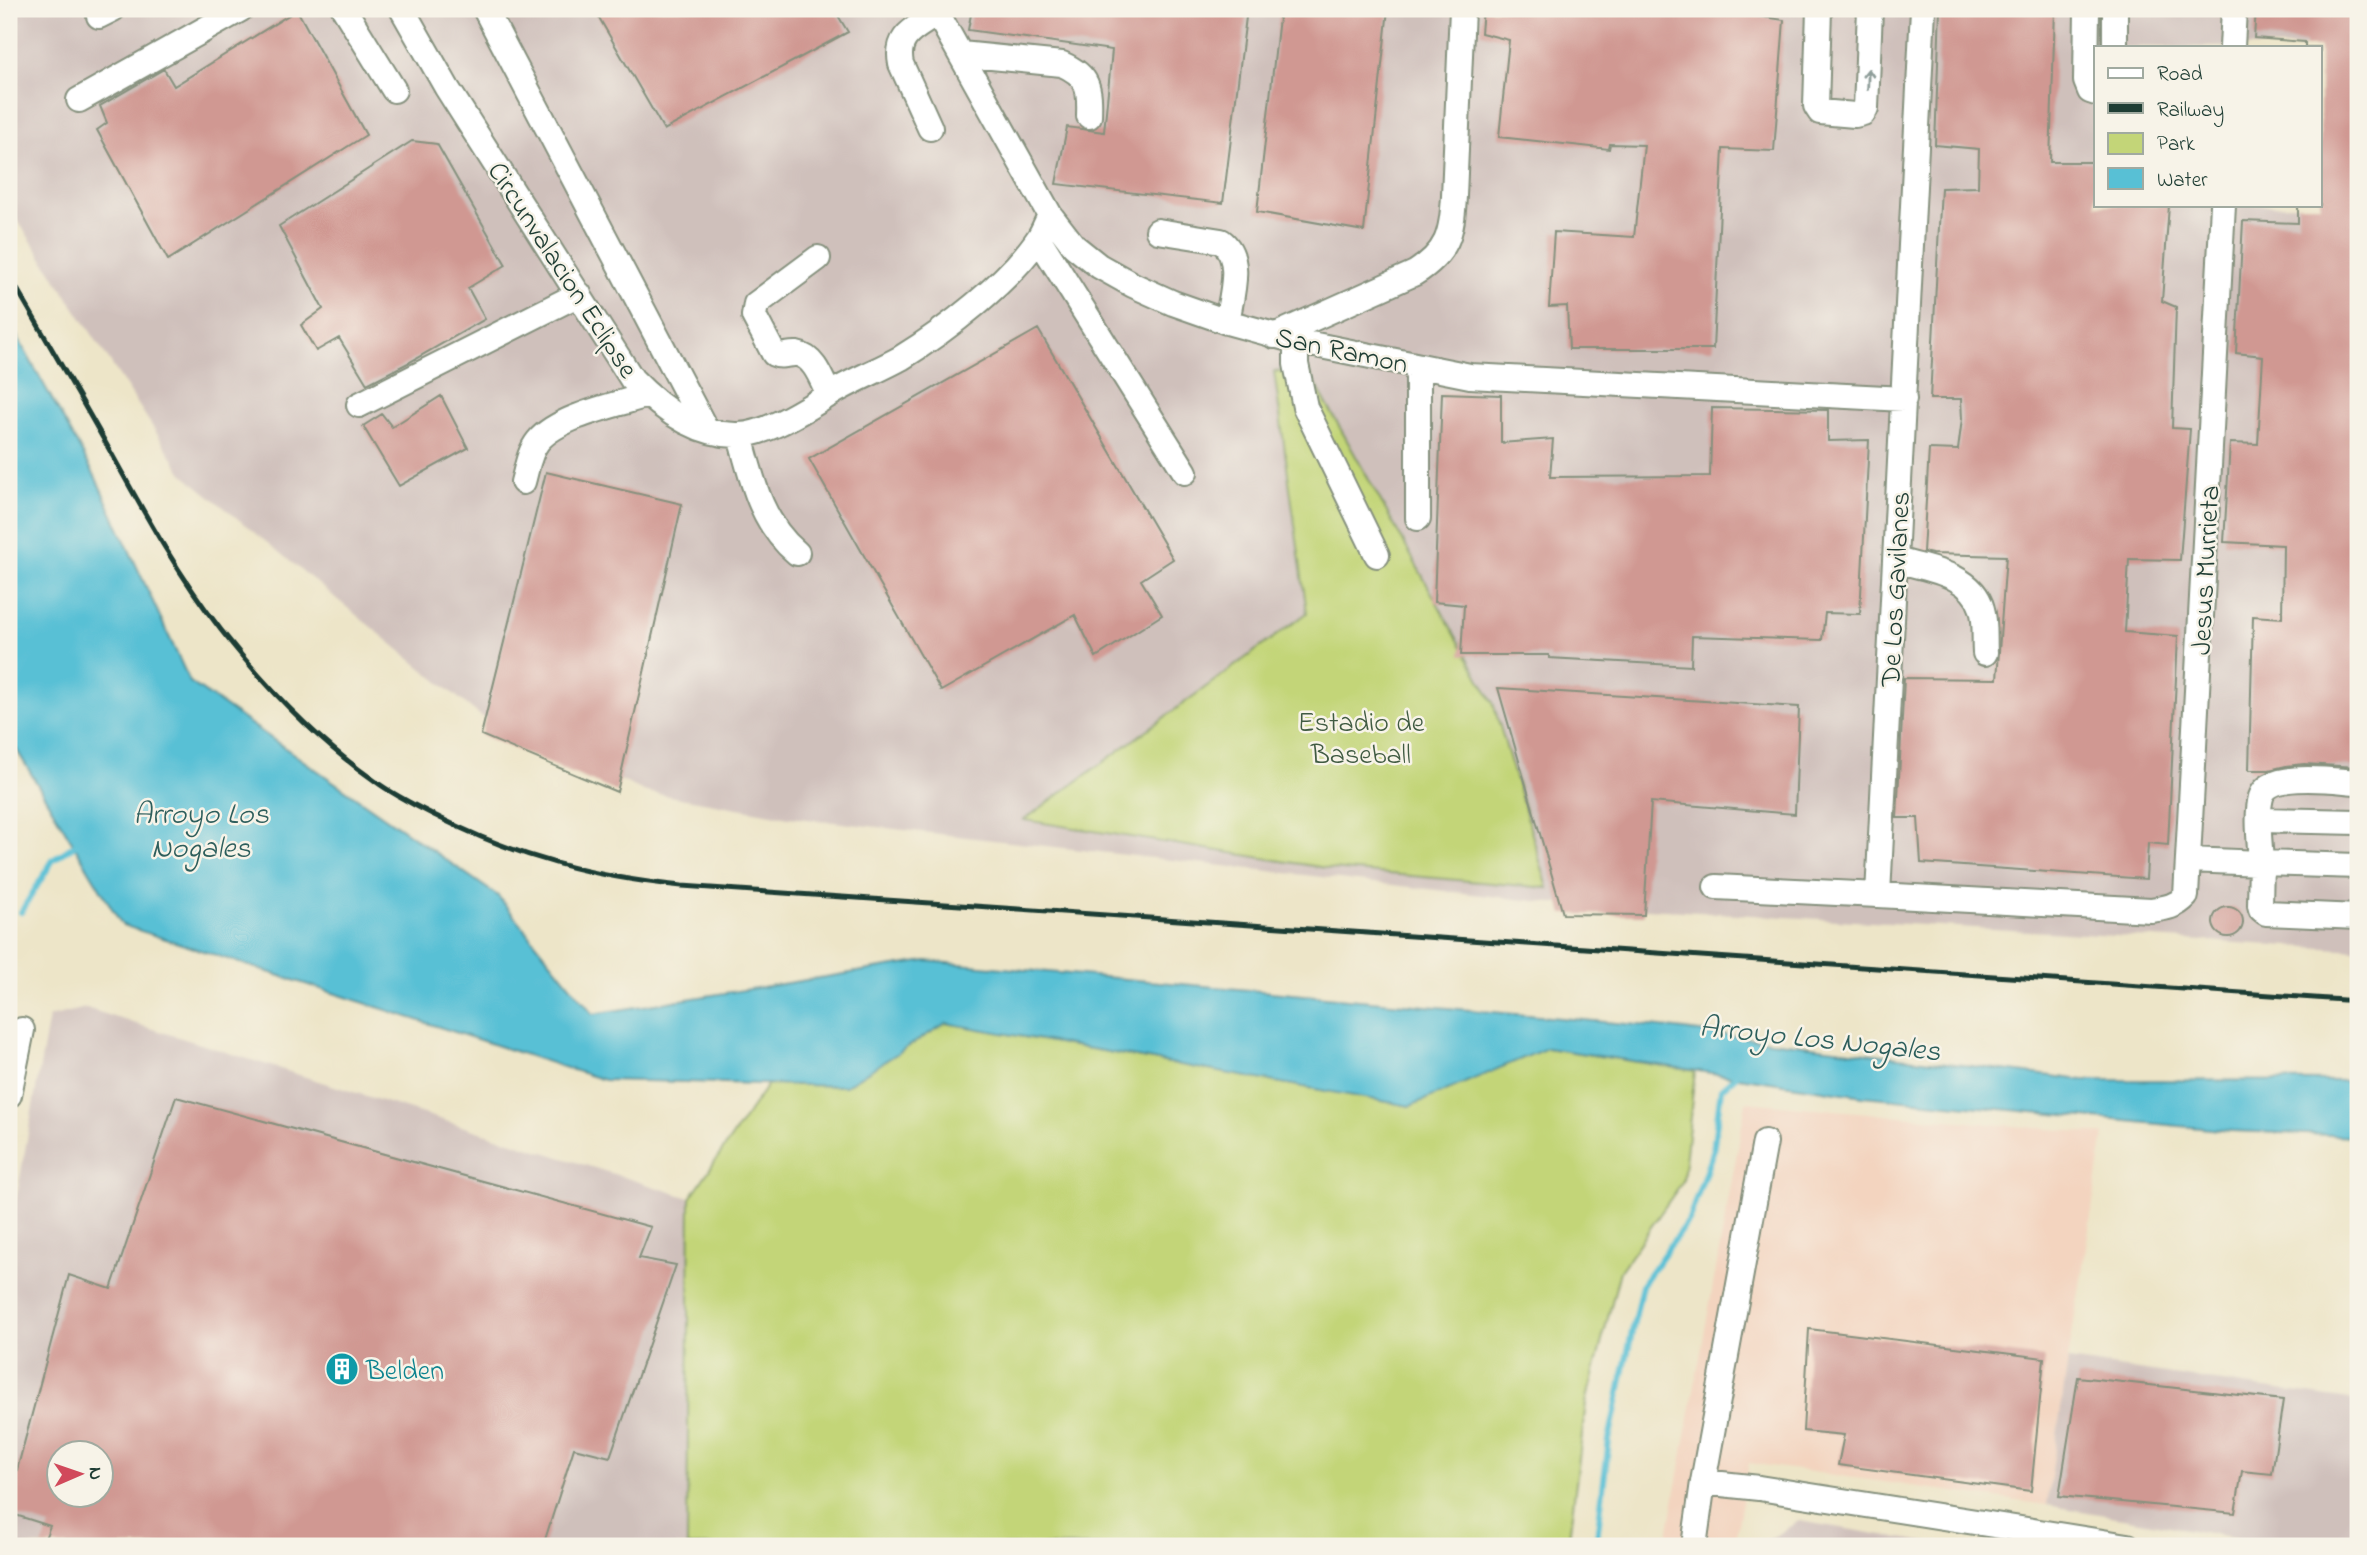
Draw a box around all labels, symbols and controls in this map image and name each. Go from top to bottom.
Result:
legend [2094,46,2322,206]
text: Road [2157,60,2203,90]
one-way arrow [1861,68,1874,91]
text: Railway [2157,96,2224,128]
text: Park [2157,130,2196,160]
street label: Circunvalacion Eclipse [476,154,647,388]
text: Water [2157,166,2208,196]
street label: San Ramon [1271,318,1411,386]
street label: Jesus Murrieta [2183,484,2232,656]
street label: De Los Gavilanes [1872,491,1923,689]
park label: Estadio de Baseball [1298,704,1425,777]
water label: Arroyo Los Nogales [133,794,269,872]
water label: Arroyo Los Nogales [1697,1006,1943,1076]
building icon: Belden [323,1350,361,1388]
place label: Belden [365,1352,444,1393]
north arrow [46,1440,116,1510]
text: N [81,1467,108,1481]

